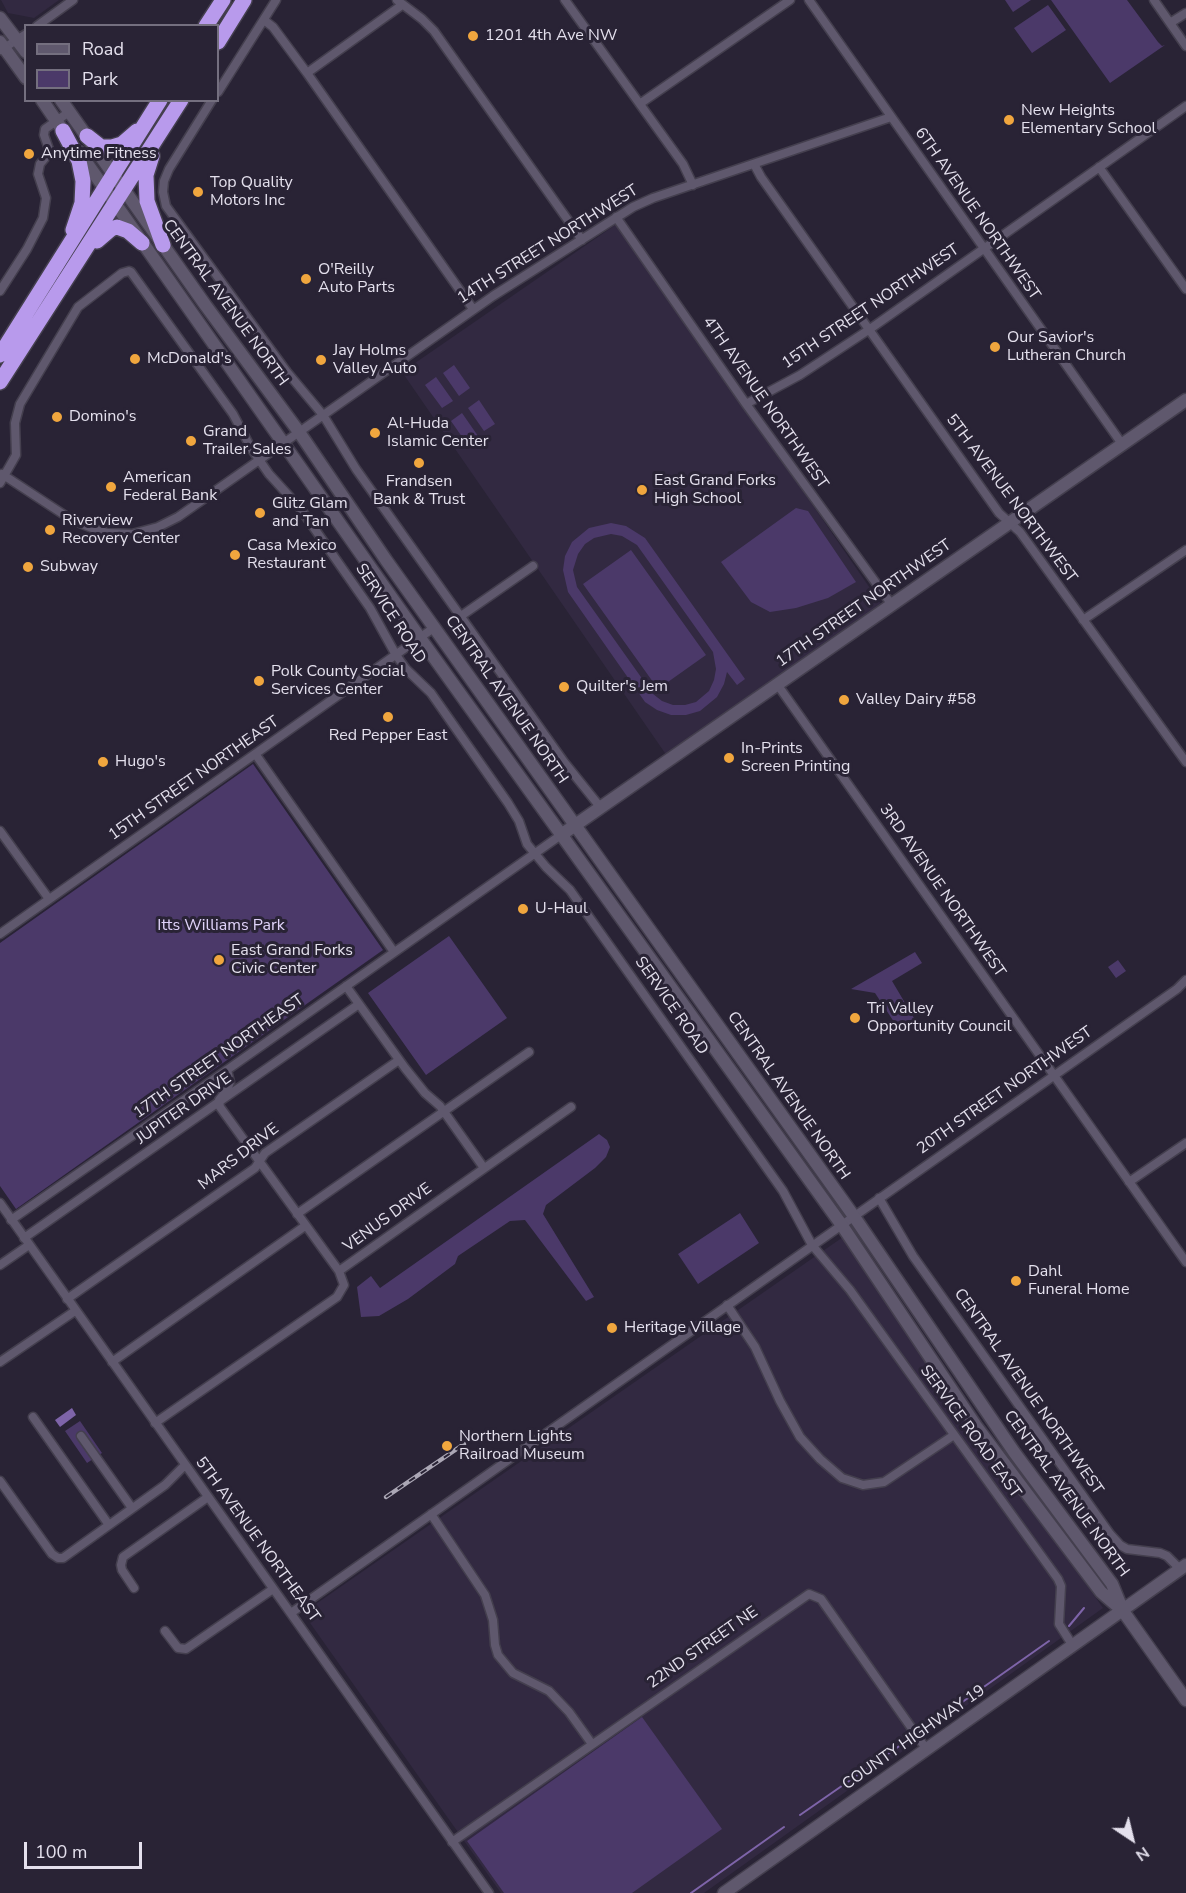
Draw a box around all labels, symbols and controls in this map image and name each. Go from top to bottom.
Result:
legend [24,24,219,102]
place label: 1201 4th Ave NW [485,26,617,46]
marker: 1201 4th Ave NW [466,29,480,43]
text: Road [82,37,124,61]
text: Park [82,67,118,91]
place label: New Heights Elementary School [1021,101,1156,139]
marker: New Heights Elementary School [1002,113,1016,127]
street label: 6TH AVENUE NORTHWEST [910,124,1044,304]
place label: Anytime Fitness [41,144,157,164]
marker: Anytime Fitness [22,147,36,161]
place label: Top Quality Motors Inc [210,173,293,211]
street label: 14TH STREET NORTHWEST [454,181,642,309]
marker: Top Quality Motors Inc [191,185,205,199]
street label: CENTRAL AVENUE NORTH [158,216,292,390]
street label: 15TH STREET NORTHWEST [779,240,963,374]
place label: O'Reilly Auto Parts [318,260,395,298]
marker: O'Reilly Auto Parts [299,272,313,286]
street label: 4TH AVENUE NORTHWEST [698,313,832,493]
place label: Our Savior's Lutheran Church [1007,328,1126,366]
marker: Our Savior's Lutheran Church [988,340,1002,354]
place label: Jay Holms Valley Auto [333,341,417,379]
place label: McDonald's [147,349,232,369]
marker: McDonald's [128,352,142,366]
marker: Jay Holms Valley Auto [314,353,328,367]
place label: Domino's [69,407,136,427]
marker: Domino's [50,410,64,424]
street label: 5TH AVENUE NORTHWEST [941,411,1081,587]
place label: Al-Huda Islamic Center [387,414,489,452]
place label: Grand Trailer Sales [203,422,291,460]
marker: Al-Huda Islamic Center [368,426,382,440]
marker: Grand Trailer Sales [184,434,198,448]
marker: Frandsen Bank & Trust [412,456,426,470]
place label: American Federal Bank [123,468,217,506]
place label: East Grand Forks High School [654,471,776,509]
place label: Frandsen Bank & Trust [373,472,465,510]
marker: American Federal Bank [104,480,118,494]
marker: East Grand Forks High School [635,483,649,497]
place label: Glitz Glam and Tan [272,494,348,532]
marker: Glitz Glam and Tan [253,506,267,520]
place label: Riverview Recovery Center [62,511,180,549]
marker: Riverview Recovery Center [43,523,57,537]
place label: Casa Mexico Restaurant [247,536,337,574]
street label: 17TH STREET NORTHWEST [773,536,955,672]
marker: Casa Mexico Restaurant [228,548,242,562]
place label: Subway [40,557,98,577]
marker: Subway [21,560,35,574]
street label: SERVICE ROAD [351,560,429,668]
street label: CENTRAL AVENUE NORTH [441,612,571,788]
place label: Polk County Social Services Center [271,662,405,700]
marker: Polk County Social Services Center [252,674,266,688]
place label: Quilter's Jem [576,677,668,697]
marker: Quilter's Jem [557,680,571,694]
place label: Valley Dairy #58 [856,690,976,710]
marker: Valley Dairy #58 [837,693,851,707]
marker: Red Pepper East [381,710,395,724]
street label: 15TH STREET NORTHEAST [105,713,283,845]
place label: Red Pepper East [329,726,447,746]
place label: In-Prints Screen Printing [741,739,850,777]
marker: In-Prints Screen Printing [722,751,736,765]
place label: Hugo's [115,752,166,772]
marker: Hugo's [96,755,110,769]
street label: 3RD AVENUE NORTHWEST [875,801,1009,981]
place label: U-Haul [535,899,588,919]
marker: U-Haul [516,902,530,916]
park label: Itts Williams Park [157,916,285,936]
place label: East Grand Forks Civic Center [231,941,353,979]
marker: East Grand Forks Civic Center [212,953,226,967]
street label: SERVICE ROAD [630,953,712,1059]
street label: 17TH STREET NORTHEAST [130,991,308,1123]
place label: Tri Valley Opportunity Council [867,999,1011,1037]
street label: CENTRAL AVENUE NORTH [723,1008,853,1184]
marker: Tri Valley Opportunity Council [848,1011,862,1025]
street label: 20TH STREET NORTHWEST [914,1023,1096,1159]
street label: JUPITER DRIVE [133,1069,235,1149]
street label: MARS DRIVE [195,1120,283,1194]
street label: VENUS DRIVE [340,1179,436,1257]
place label: Dahl Funeral Home [1028,1262,1129,1300]
marker: Dahl Funeral Home [1009,1274,1023,1288]
street label: CENTRAL AVENUE NORTHWEST [949,1285,1107,1499]
place label: Heritage Village [624,1318,741,1338]
marker: Heritage Village [605,1321,619,1335]
street label: SERVICE ROAD EAST [915,1362,1025,1502]
street label: CENTRAL AVENUE NORTH [999,1407,1133,1581]
place label: Northern Lights Railroad Museum [459,1427,585,1465]
marker: Northern Lights Railroad Museum [440,1439,454,1453]
street label: 5TH AVENUE NORTHEAST [191,1454,323,1626]
street label: 22ND STREET NE [644,1603,762,1693]
street label: COUNTY HIGHWAY 19 [839,1681,989,1795]
north arrow [1102,1809,1162,1869]
scale bar [27,1830,146,1868]
text: 100 m [35,1840,87,1864]
text: N [1131,1841,1154,1866]

